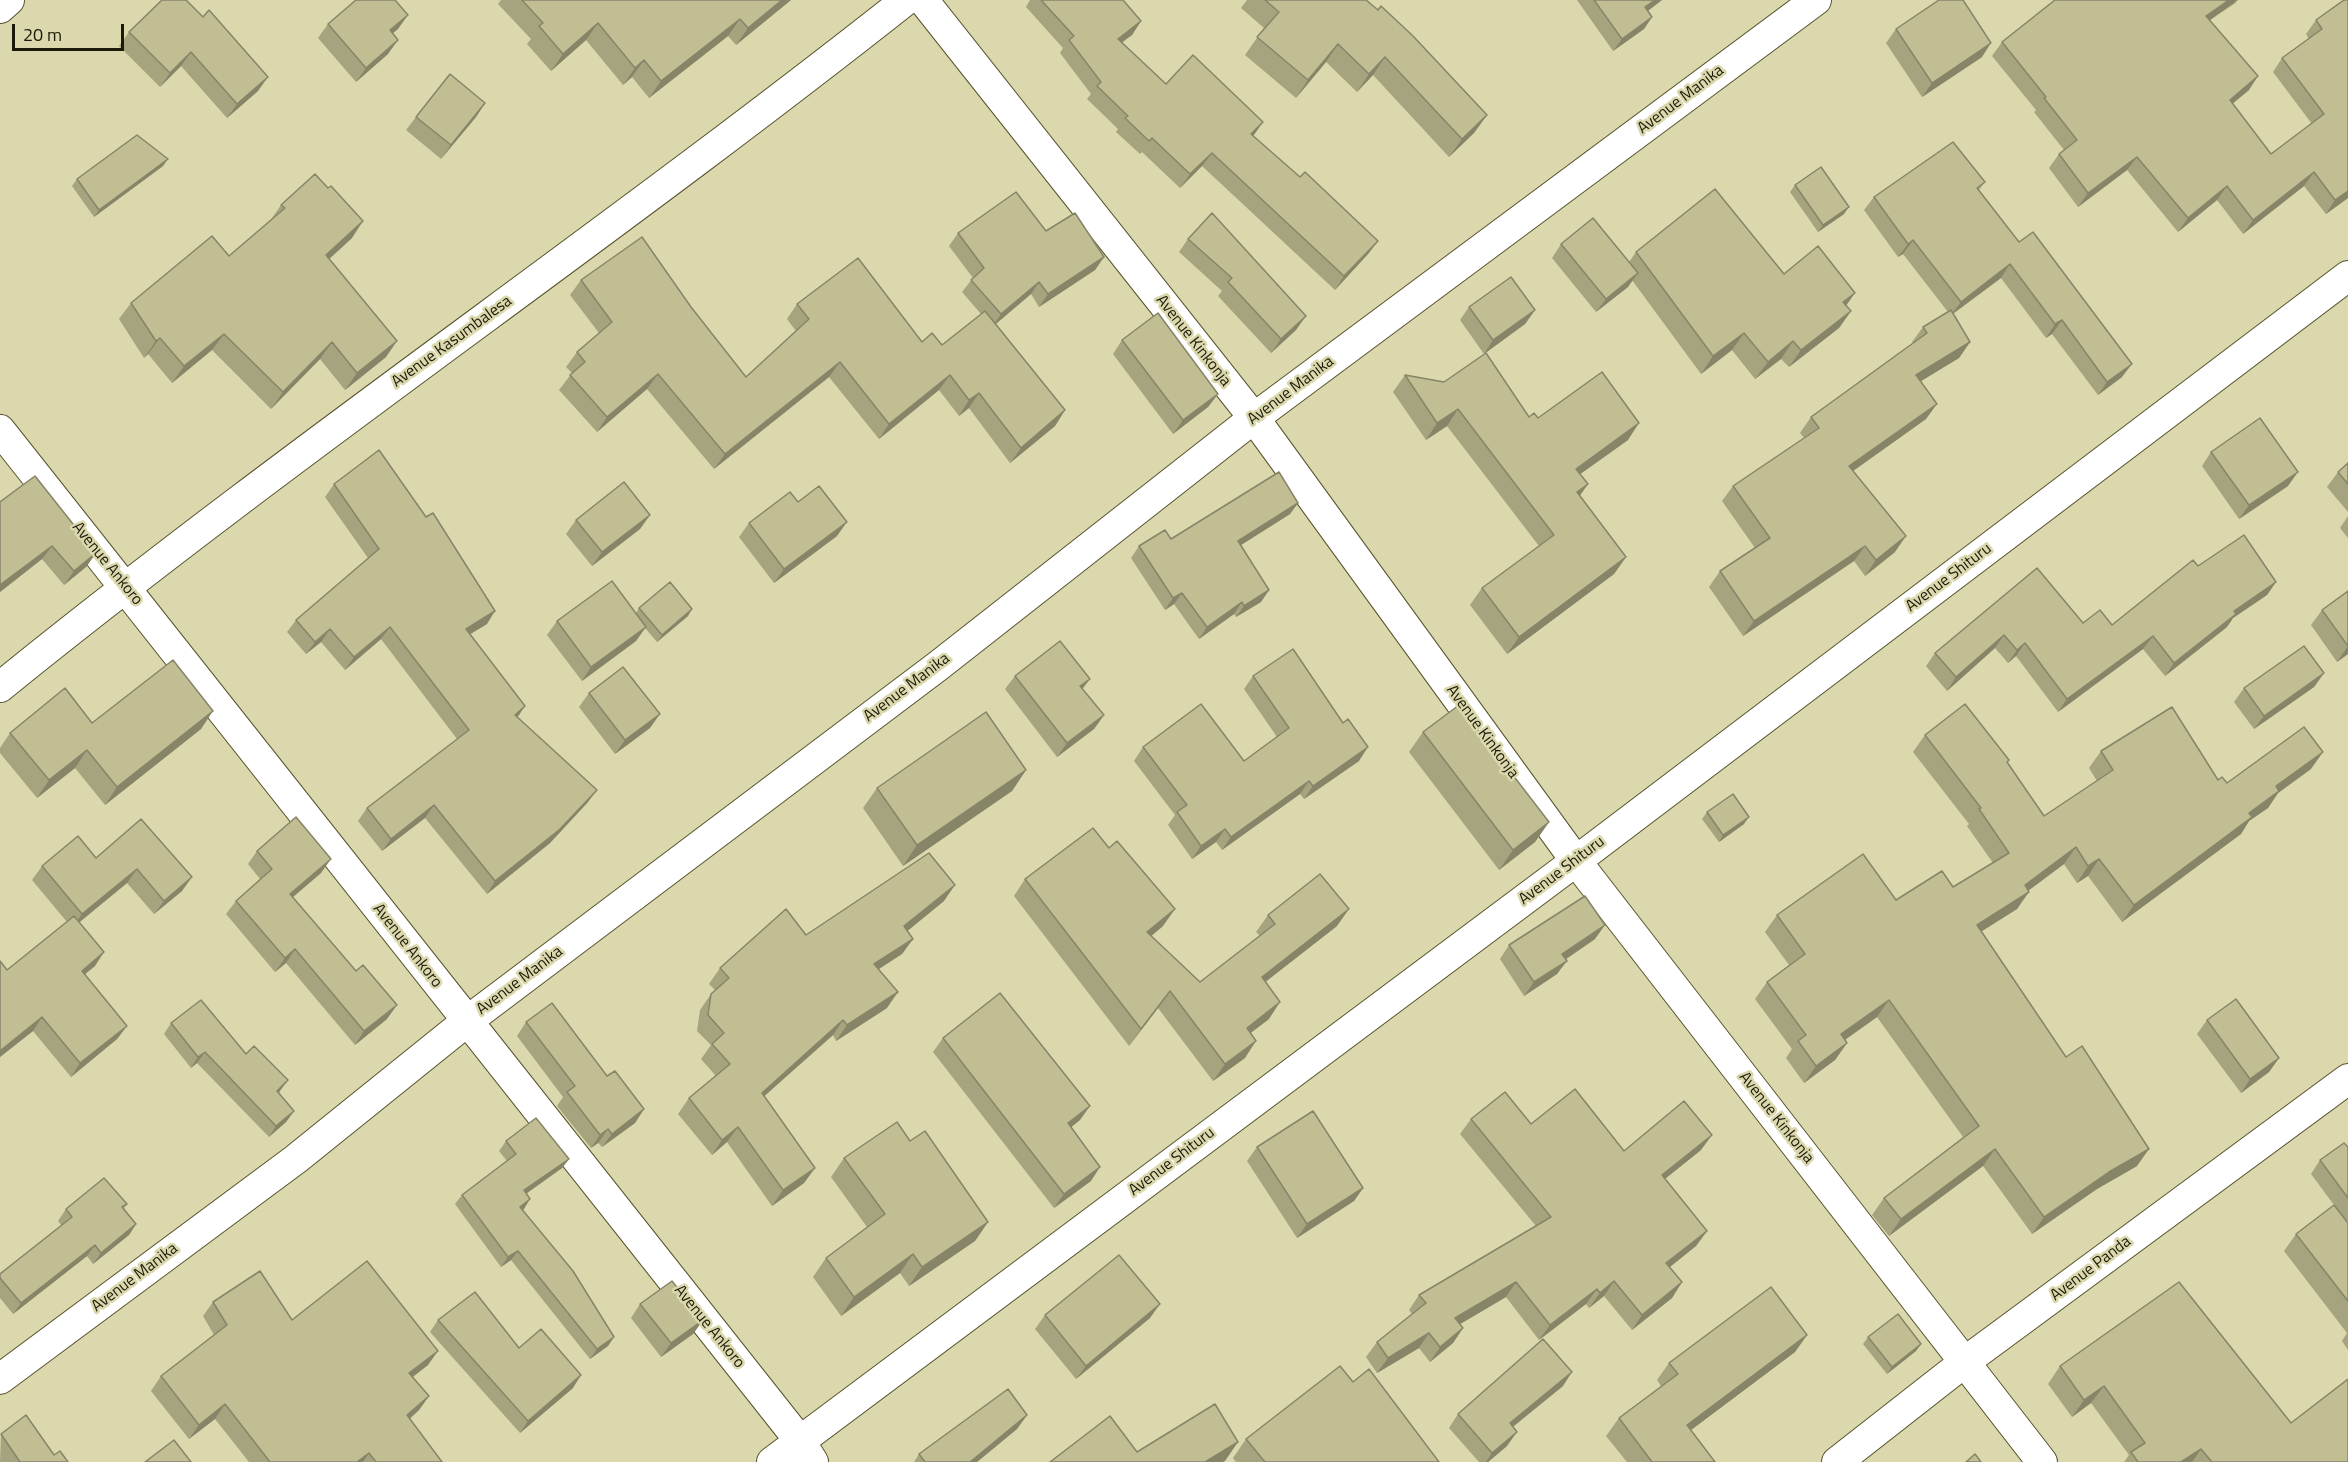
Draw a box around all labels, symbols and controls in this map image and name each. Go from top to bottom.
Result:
scale bar [15,12,128,50]
text: 20 m [23,21,62,48]
street label: Avenue Manika [1634,61,1728,139]
street label: Avenue Kinkonja [1151,291,1235,391]
street label: Avenue Kasumbalesa [388,292,516,392]
street label: Avenue Manika [1244,352,1338,430]
street label: Avenue Ankoro [68,519,146,609]
street label: Avenue Shituru [1902,539,1996,617]
street label: Avenue Manika [860,649,954,727]
street label: Avenue Kinkonja [1442,682,1522,782]
street label: Avenue Shituru [1515,832,1609,910]
street label: Avenue Ankoro [368,900,446,992]
street label: Avenue Manika [473,942,567,1020]
street label: Avenue Kinkonja [1734,1068,1818,1168]
street label: Avenue Shituru [1125,1123,1219,1201]
street label: Avenue Panda [2047,1232,2135,1306]
street label: Avenue Manika [88,1239,182,1317]
street label: Avenue Ankoro [670,1282,748,1372]

